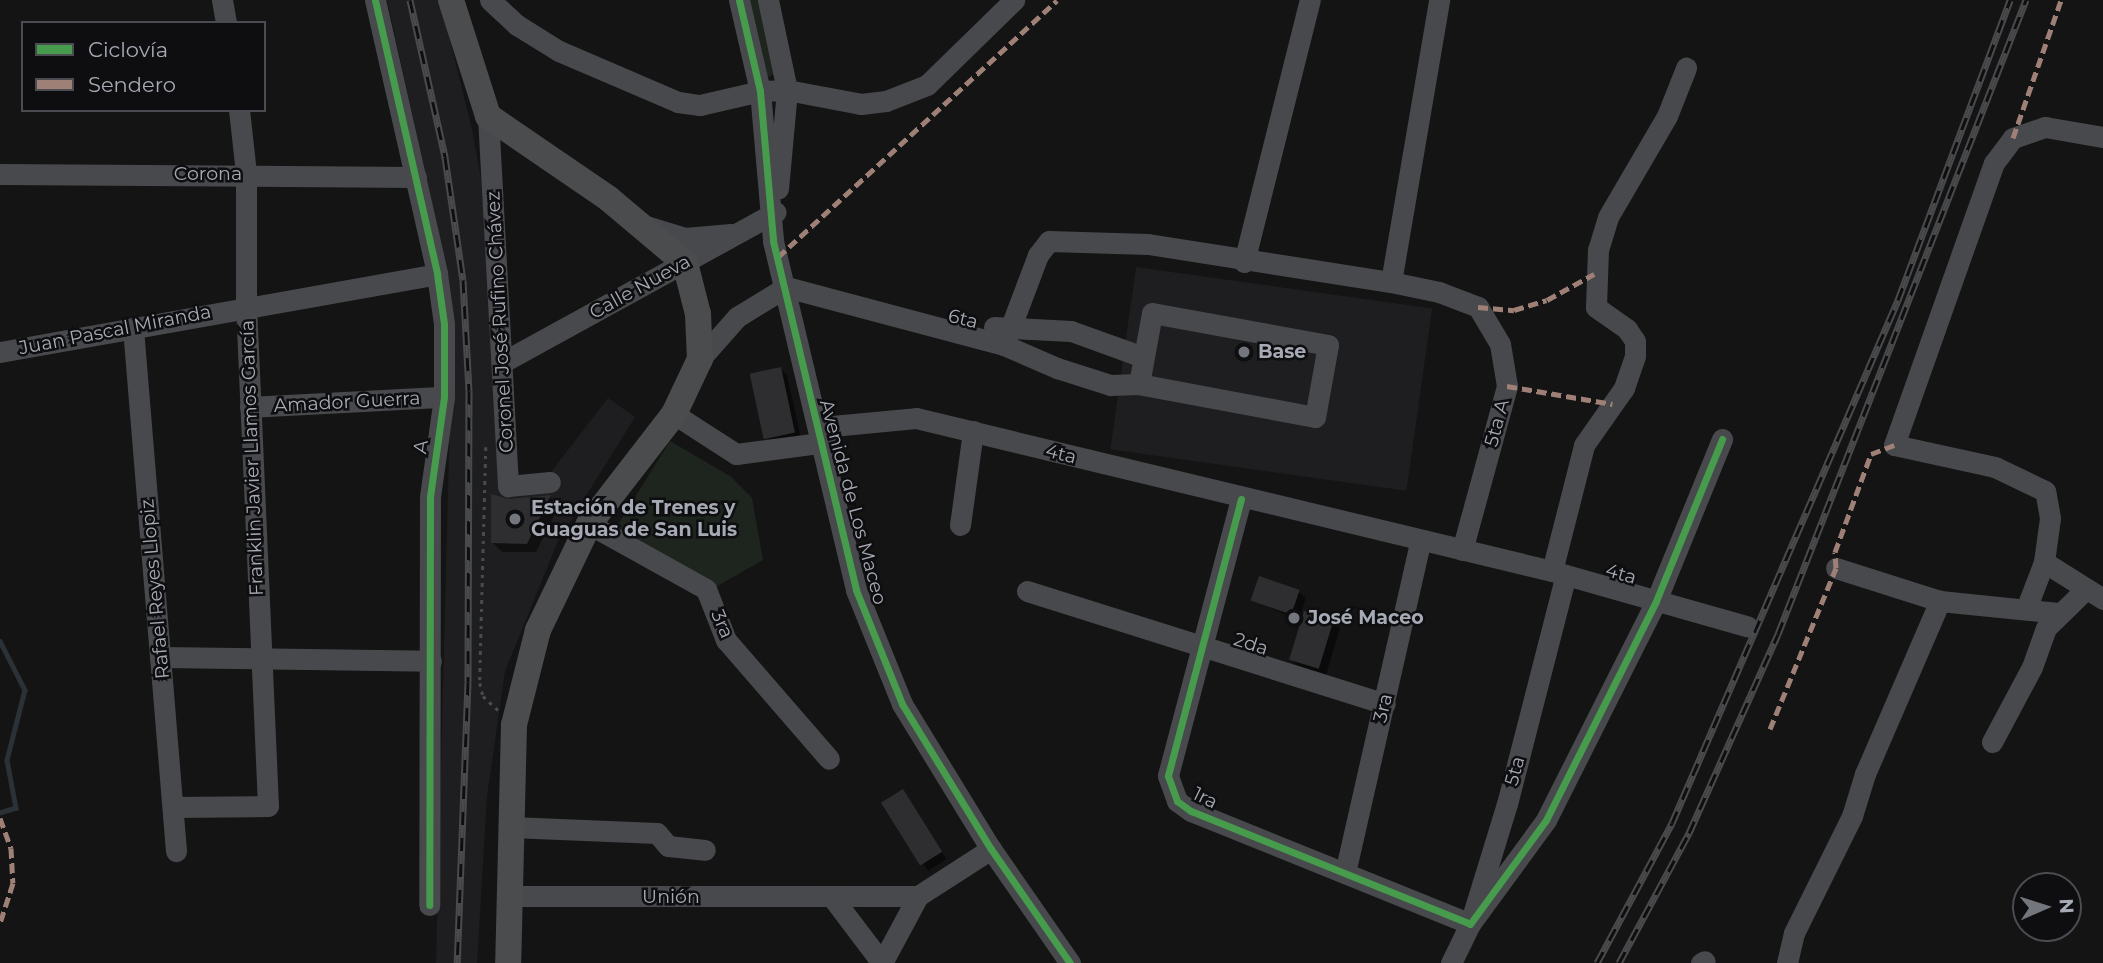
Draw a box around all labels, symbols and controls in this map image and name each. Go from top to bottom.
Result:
legend [21,21,266,112]
text: Ciclovía [88,37,168,62]
text: Sendero [88,72,176,97]
street label: Corona [174,163,242,185]
street label: Coronel José Rufino Chávez [482,191,518,453]
street label: Calle Nueva [586,250,694,324]
street label: Juan Pascal Miranda [17,300,213,360]
street label: 6ta [946,304,980,334]
street label: Franklin Javier Llamos García [236,320,268,596]
place label: Base [1258,341,1306,363]
marker: Base [1236,344,1252,360]
street label: Amador Guerra [273,387,421,417]
street label: Avenida de Los Maceo [815,397,891,607]
street label: 5ta A [1480,397,1514,449]
street label: A [409,439,433,455]
street label: 4ta [1043,439,1079,469]
place label: Estación de Trenes y Guaguas de San Luis [531,497,737,541]
street label: Rafael Reyes Llopiz [136,498,174,680]
marker: Estación de Trenes y Guaguas de San Luis [505,509,525,529]
street label: 4ta [1603,559,1639,589]
street label: 3ra [706,606,738,642]
place label: José Maceo [1308,607,1424,629]
marker: José Maceo [1286,610,1302,626]
street label: 2da [1231,628,1271,660]
street label: 3ra [1369,691,1397,725]
street label: 5ta [1500,754,1530,788]
street label: 1ra [1189,782,1221,814]
north arrow [2012,872,2082,942]
street label: Unión [642,886,700,908]
text: N [2055,898,2078,914]

